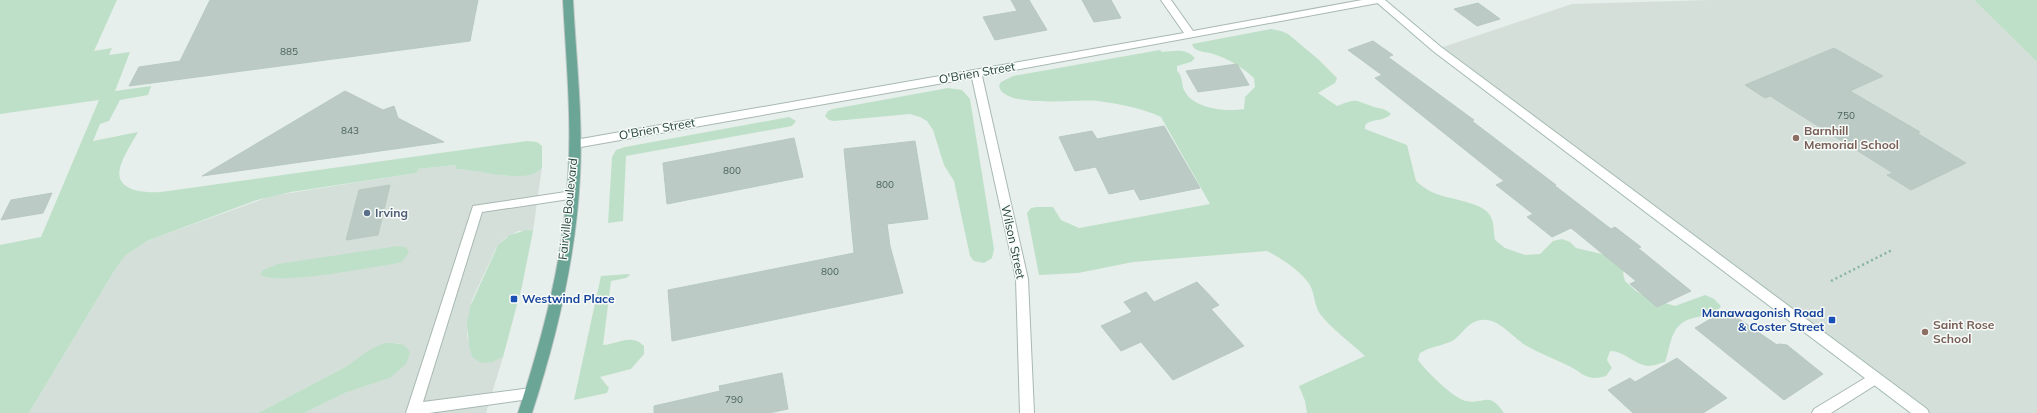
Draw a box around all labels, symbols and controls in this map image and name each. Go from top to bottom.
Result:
house number: 885 [280,45,298,58]
street label: O'Brien Street [938,58,1016,87]
house number: 750 [1837,109,1855,122]
street label: O'Brien Street [618,114,696,143]
place label: Barnhill Memorial School [1804,123,1899,152]
house number: 843 [341,124,359,137]
marker: Barnhill Memorial School [1791,133,1801,143]
street label: Fairville Boulevard [555,157,580,260]
house number: 800 [723,164,741,177]
house number: 800 [876,178,894,191]
street label: Wilson Street [998,204,1029,280]
place label: Irving [375,205,408,220]
marker: Irving [362,208,372,218]
house number: 800 [821,265,839,278]
place label: Westwind Place [522,291,615,306]
marker: Westwind Place [509,294,519,304]
place label: Manawagonish Road & Coster Street [1702,305,1824,334]
marker: Manawagonish Road & Coster Street [1827,315,1837,325]
place label: Saint Rose School [1933,317,1995,346]
marker: Saint Rose School [1920,327,1930,337]
house number: 790 [725,393,743,406]

